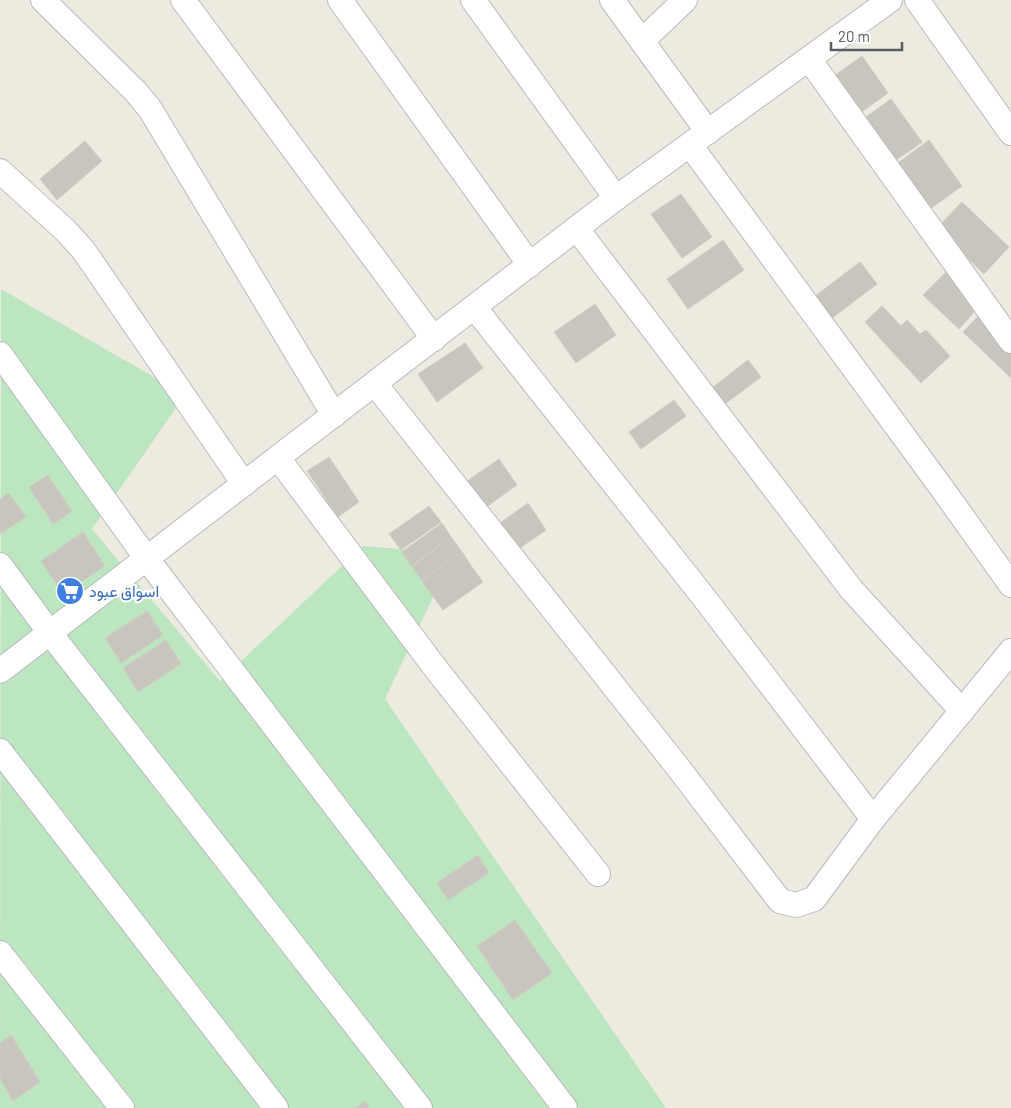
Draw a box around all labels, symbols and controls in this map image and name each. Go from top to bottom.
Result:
scale bar [831,20,902,52]
text: 20 m [838,27,870,45]
supermarket icon: اسواق عبود [55,576,85,606]
place label: اسواق عبود [89,581,159,602]

